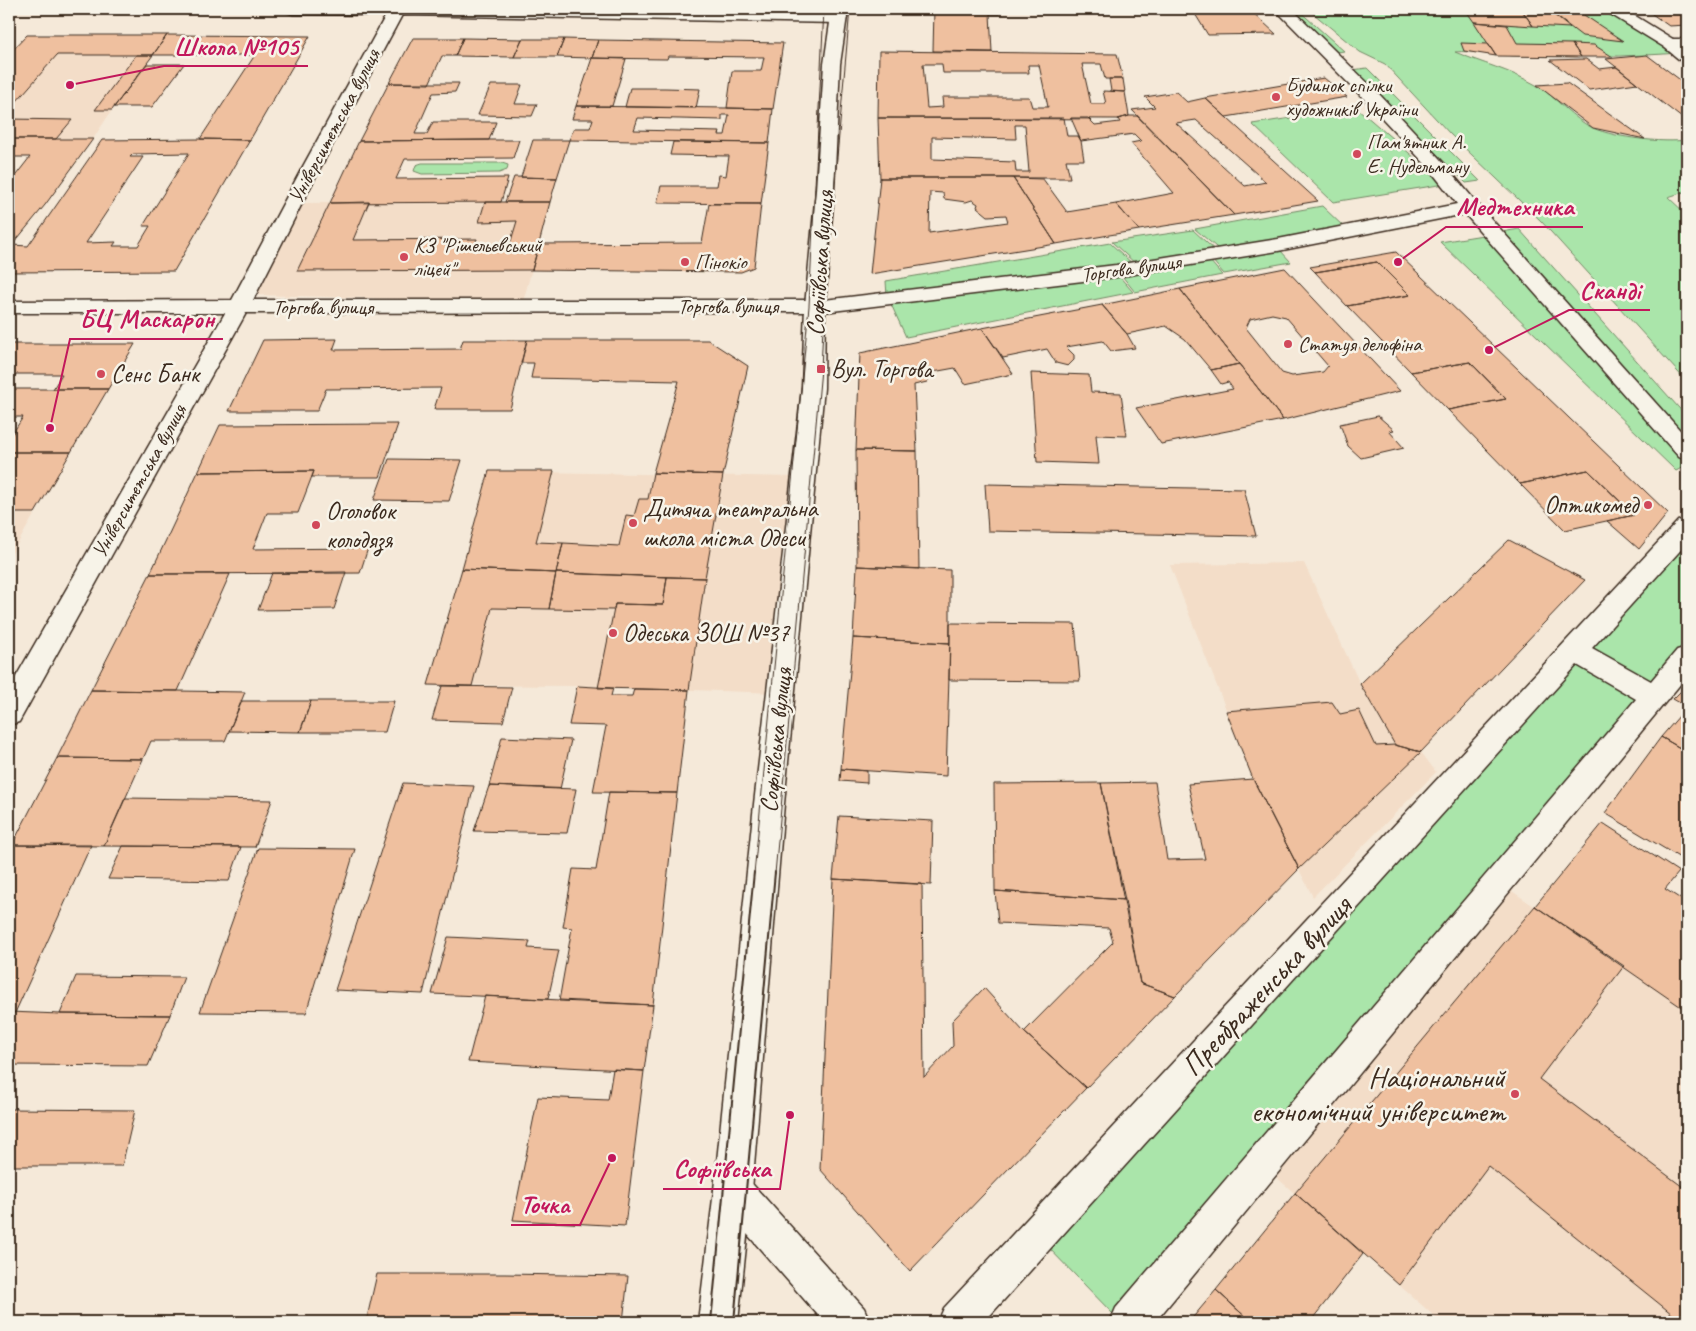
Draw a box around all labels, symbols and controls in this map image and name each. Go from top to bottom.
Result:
callout: Школа №105 [164,25,308,66]
text: Школа №105 [174,30,301,63]
street label: Університетська вулиця [282,43,386,208]
place label: Будинок спілки художників України [1286,72,1418,122]
marker: Будинок спілки художників України [1270,91,1282,103]
place label: Пам'ятник А. Е. Нудельману [1367,129,1470,179]
marker: Пам'ятник А. Е. Нудельману [1351,148,1363,160]
callout: Медтехника [1446,186,1583,227]
street label: Софіївська вулиця [799,188,841,337]
text: Медтехника [1456,190,1576,223]
place label: КЗ "Рішельєвський ліцей" [414,232,543,282]
street label: Торгова вулиця [1079,248,1184,288]
place label: Пінокіо [695,249,748,275]
marker: КЗ "Рішельєвський ліцей" [398,251,410,263]
marker: Пінокіо [679,256,691,268]
callout: Сканді [1569,269,1650,310]
text: Сканді [1580,274,1644,307]
street label: Торгова вулиця [678,293,780,319]
street label: Торгова вулиця [273,294,375,320]
callout: БЦ Маскарон [70,298,223,339]
text: БЦ Маскарон [80,302,216,335]
place label: Статуя дельфіна [1298,331,1423,357]
marker: Статуя дельфіна [1282,338,1294,350]
place label: Вул. Торгова [831,353,935,385]
place label: Сенс Банк [111,358,202,390]
marker: Вул. Торгова [815,363,827,375]
marker: Сенс Банк [95,368,107,380]
street label: Університетська вулиця [86,399,193,562]
place label: Оптикомед [1544,489,1640,521]
place label: Дитяча театральна школа міста Одеси [643,493,820,554]
place label: Оголовок колодязя [326,495,398,557]
marker: Оптикомед [1642,499,1654,511]
marker: Дитяча театральна школа міста Одеси [627,517,639,529]
marker: Оголовок колодязя [310,519,322,531]
place label: Одеська ЗОШ №37 [623,617,791,649]
marker: Одеська ЗОШ №37 [607,627,619,639]
street label: Софіївська вулиця [752,665,800,814]
street label: Преображенська вулиця [1173,886,1361,1084]
place label: Національний економічний університет [1251,1058,1507,1130]
marker: Національний економічний університет [1509,1088,1521,1100]
callout: Софiïвська [663,1148,780,1189]
text: Софiïвська [673,1152,773,1185]
callout: Точка [511,1184,580,1225]
text: Точка [520,1188,571,1221]

